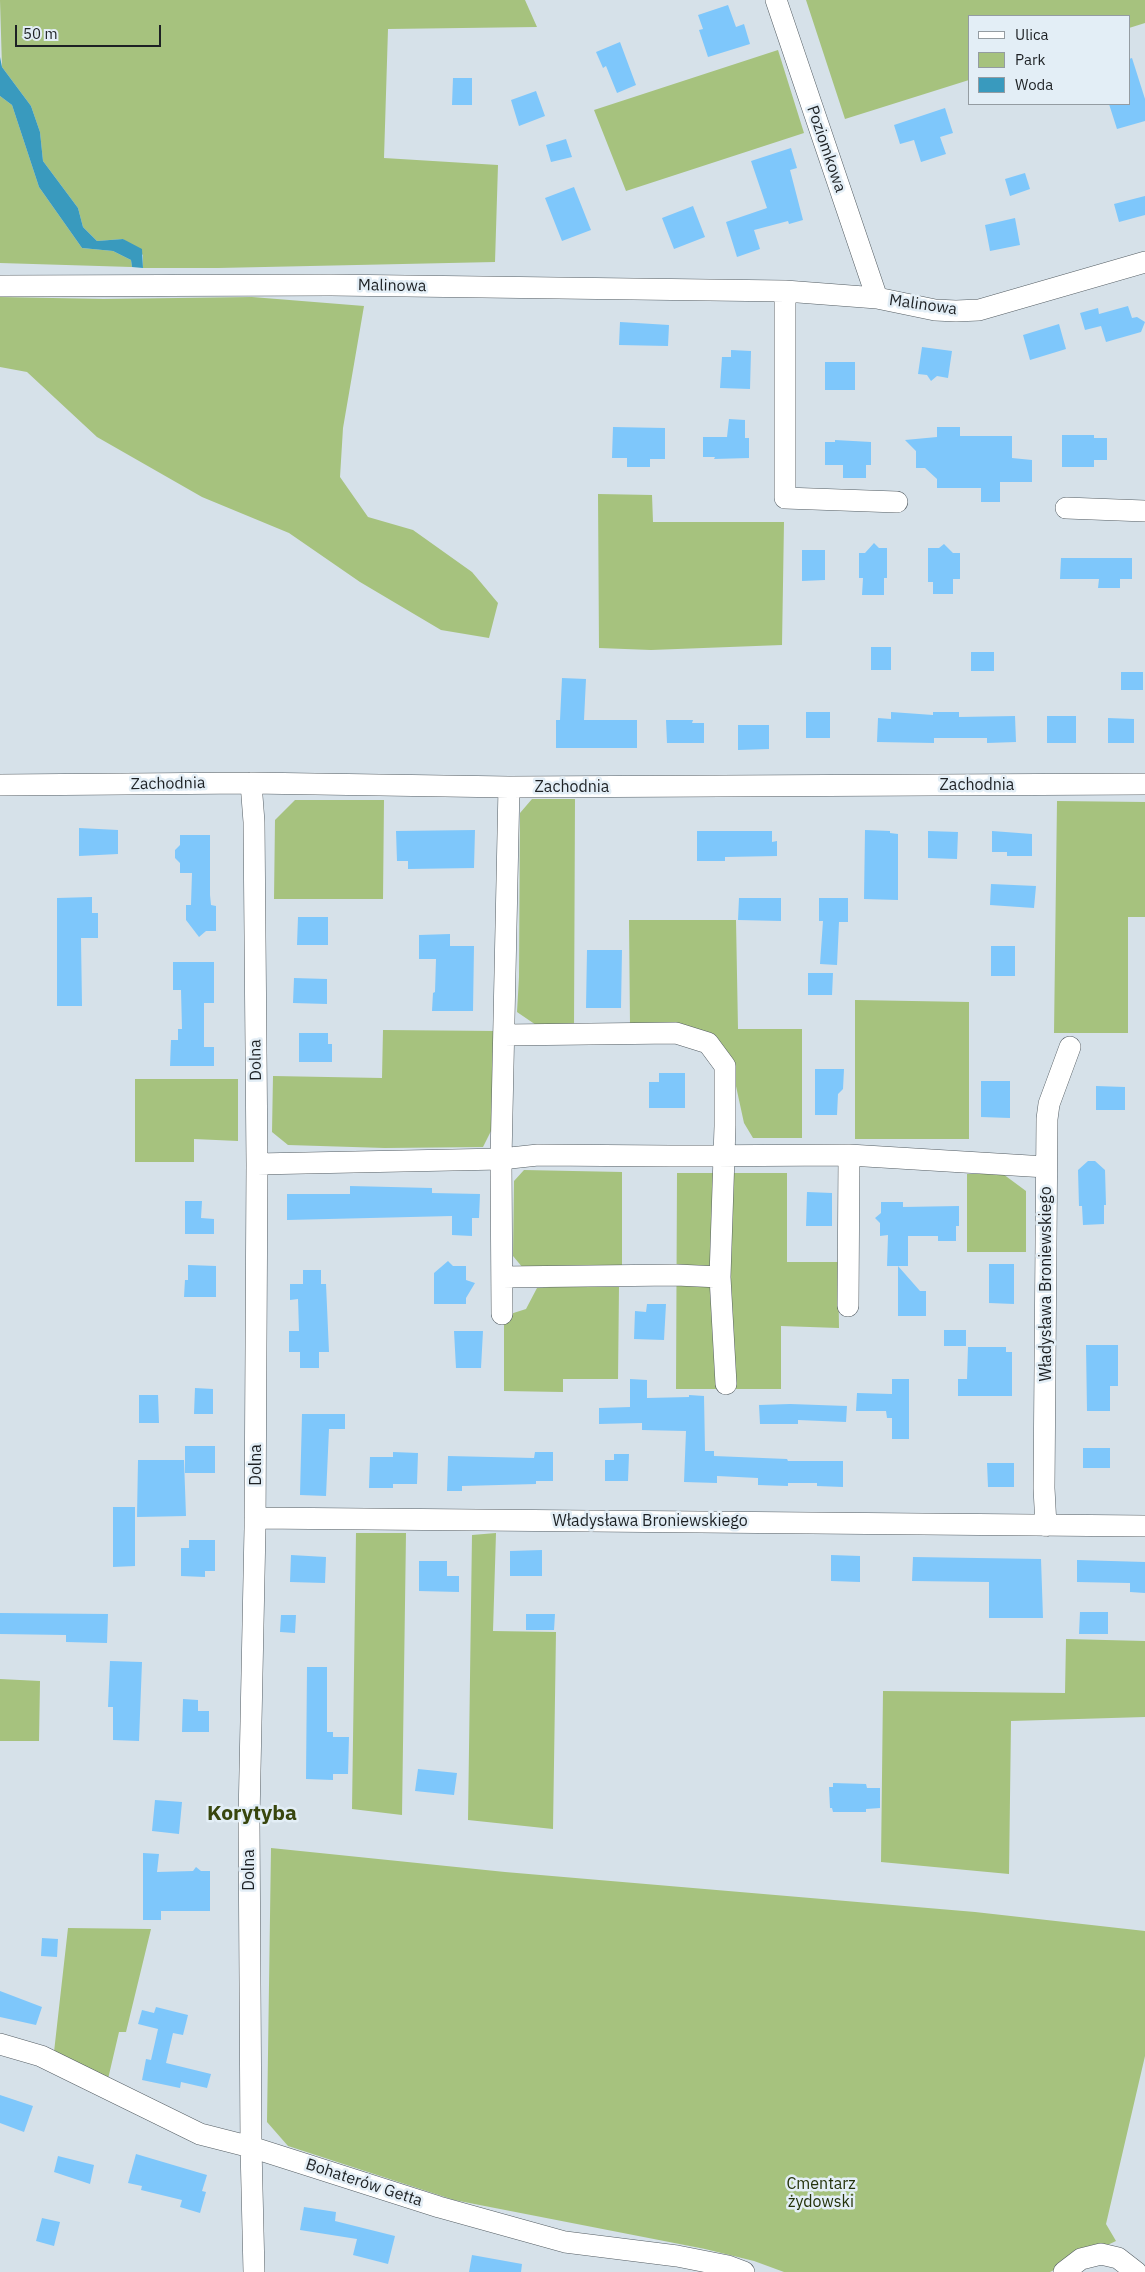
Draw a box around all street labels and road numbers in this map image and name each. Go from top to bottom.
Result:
street label: Poziomkowa [802,103,850,195]
street label: Malinowa [358,276,426,296]
street label: Malinowa [888,291,958,319]
street label: Zachodnia [130,774,206,794]
street label: Zachodnia [940,775,1014,795]
street label: Zachodnia [535,777,609,797]
street label: Dolna [246,1039,266,1081]
street label: Władysława Broniewskiego [1036,1186,1056,1382]
street label: Dolna [246,1444,266,1486]
street label: Władysława Broniewskiego [552,1511,748,1531]
street label: Dolna [239,1849,259,1891]
street label: Bohaterów Getta [303,2155,425,2211]

